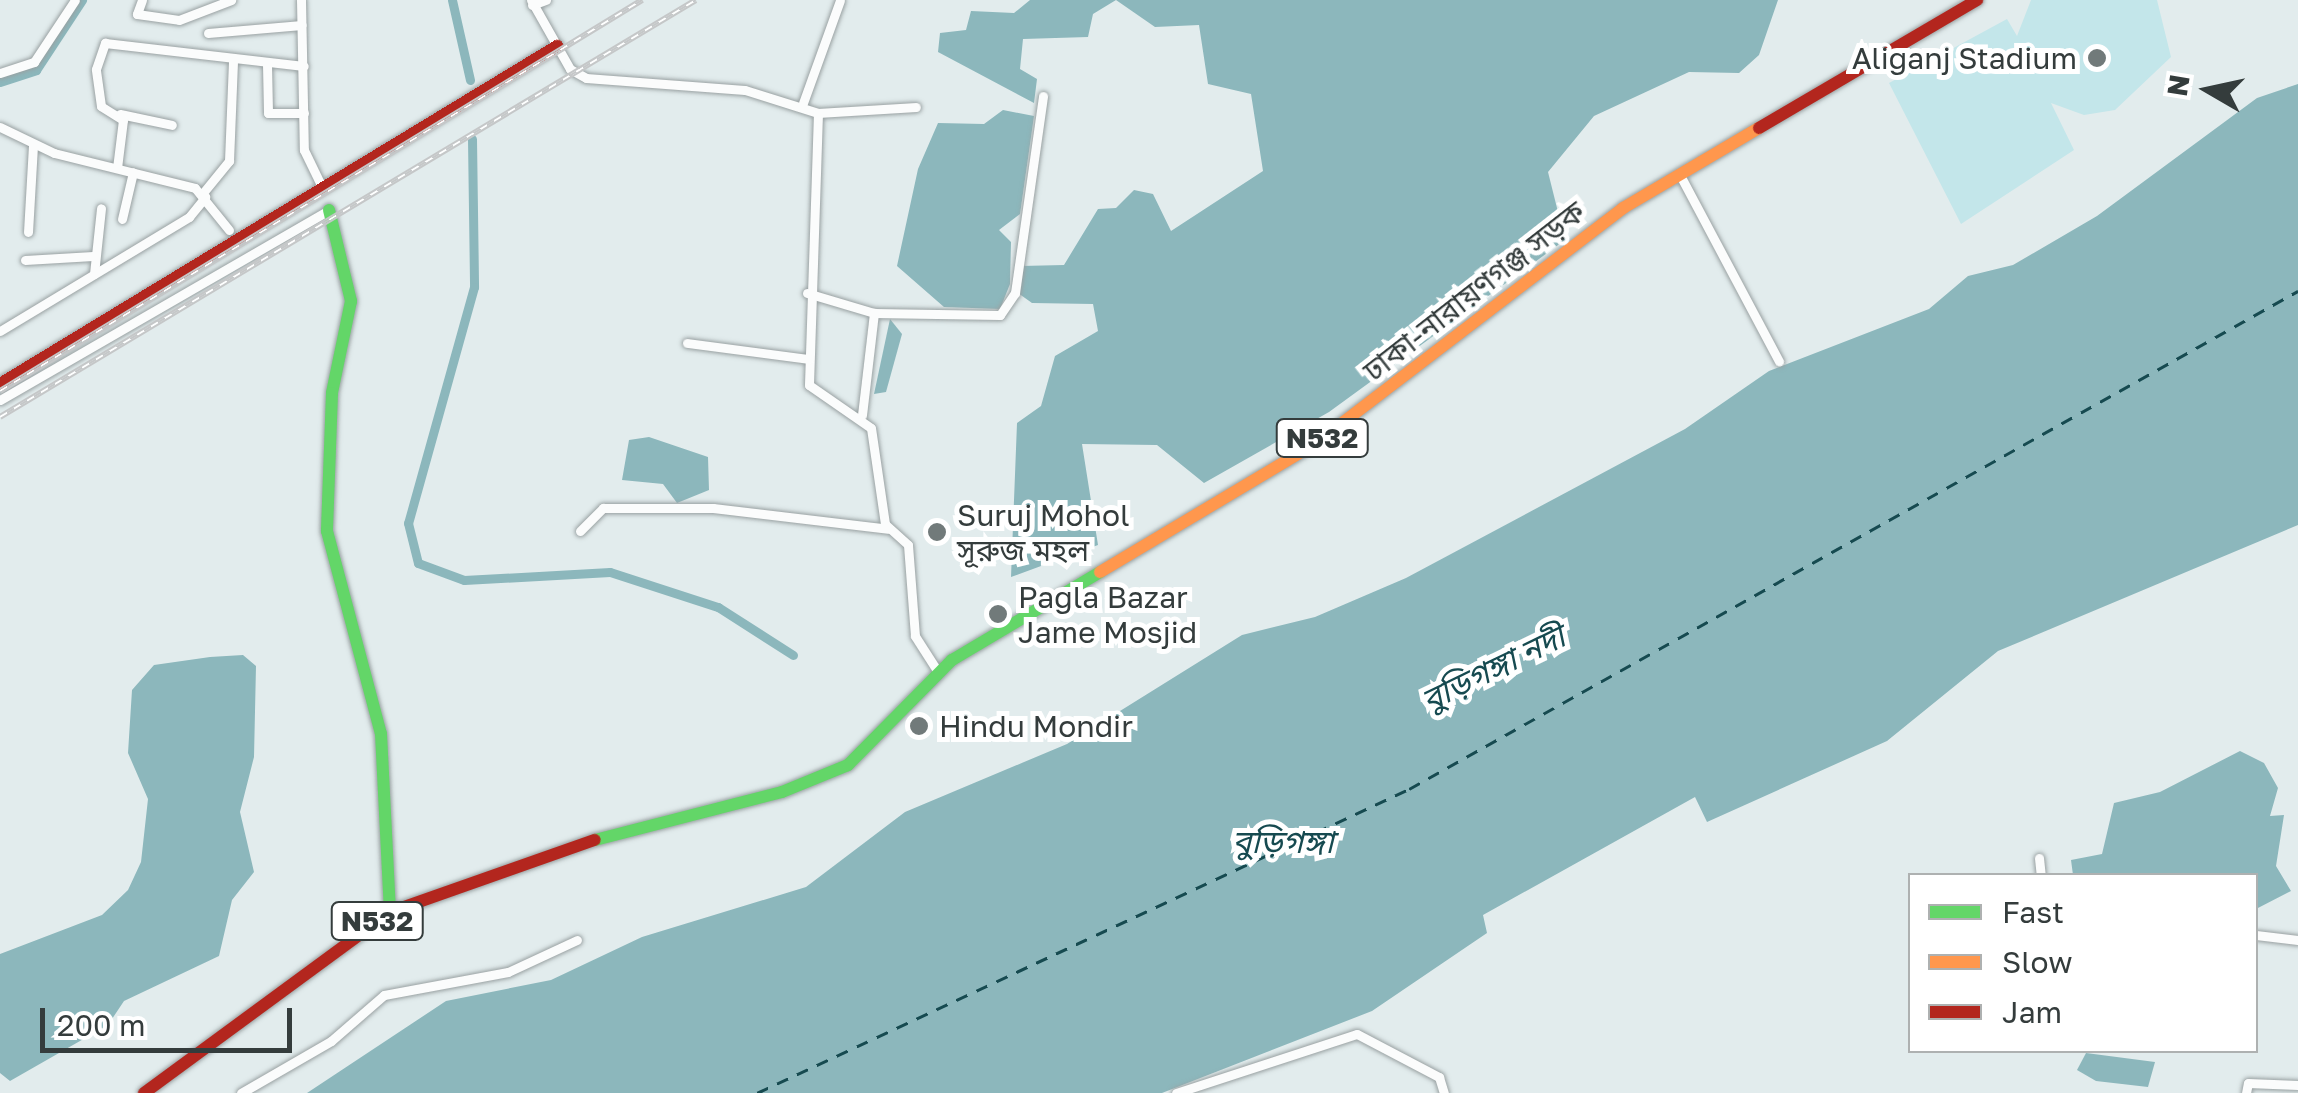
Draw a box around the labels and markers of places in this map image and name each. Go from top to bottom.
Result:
place label: Aliganj Stadium [1852,40,2077,76]
marker: Aliganj Stadium [2086,47,2108,69]
place label: Suruj Mohol সূরুজ মহল [957,497,1130,568]
marker: Suruj Mohol সূরুজ মহল [926,521,948,543]
place label: Pagla Bazar Jame Mosjid [1018,579,1197,650]
marker: Pagla Bazar Jame Mosjid [987,603,1009,625]
place label: Hindu Mondir [939,708,1133,744]
marker: Hindu Mondir [908,715,930,737]

